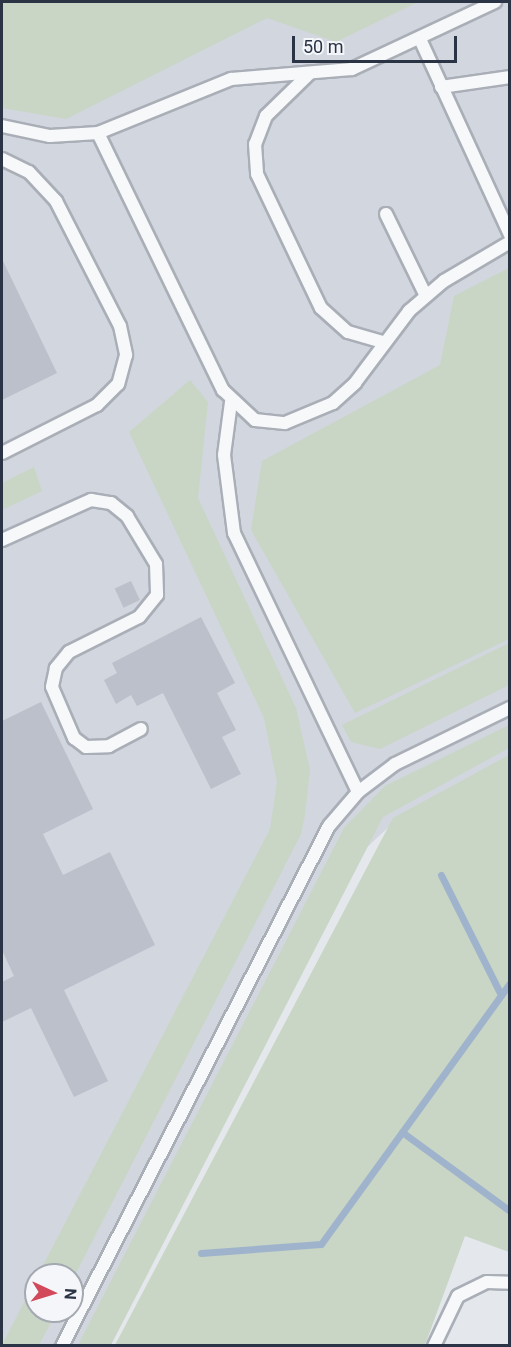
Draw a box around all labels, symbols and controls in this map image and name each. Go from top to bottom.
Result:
scale bar [295,24,460,62]
text: 50 m [303,36,343,57]
north arrow [24,1263,84,1323]
text: N [61,1288,80,1300]

